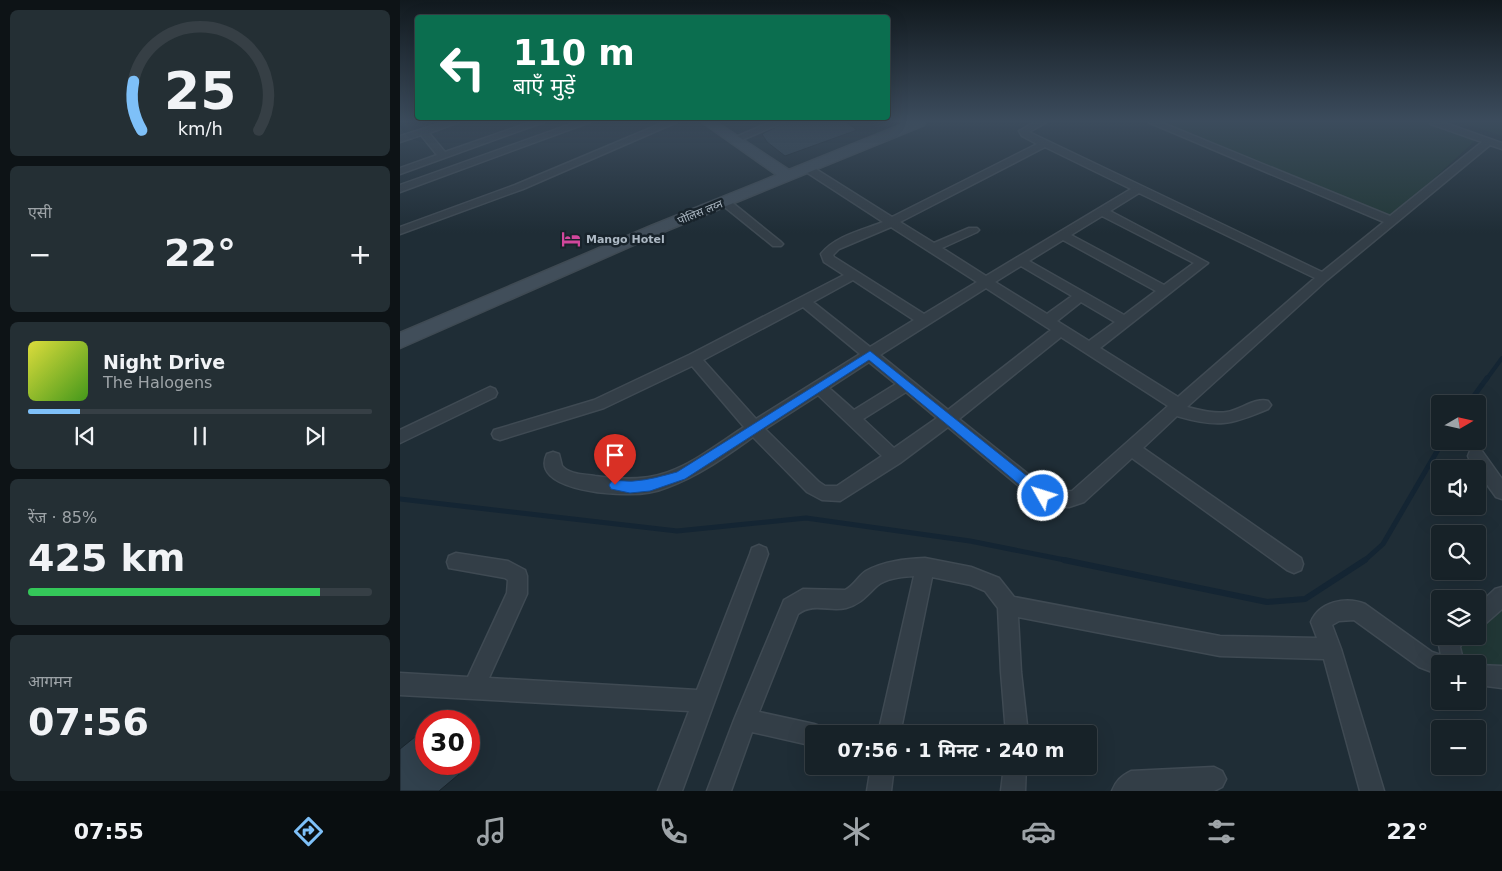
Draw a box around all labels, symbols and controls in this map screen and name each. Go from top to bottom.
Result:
text: 110 m [513,33,635,73]
icon: left [430,35,495,100]
text: 25 [164,61,236,121]
text: बाएँ मुड़ें [513,74,575,99]
text: km/h [177,118,223,139]
street label: पोलिस लय्न [676,197,725,227]
text: एसी [28,203,52,222]
hotel icon: Mango Hotel [560,228,582,250]
text: 22° [164,231,236,275]
place label: Mango Hotel [586,233,665,246]
text: − [28,238,51,271]
text: + [349,238,372,271]
text: Night Drive [103,351,225,373]
text: The Halogens [103,373,212,392]
north arrow [1431,395,1486,450]
map controls [1431,395,1486,775]
icon: previous [71,422,99,450]
icon: pause [186,422,214,450]
icon: next [301,422,329,450]
pin [594,434,636,485]
icon: arrive [601,441,629,469]
button: sound [1431,460,1486,515]
position arrow [1016,469,1068,521]
text: रेंज · 85% [28,508,97,527]
button: search [1431,525,1486,580]
text: 425 km [28,536,185,580]
button: layers [1431,590,1486,645]
button: + [1431,655,1486,710]
text: आगमन [28,672,72,691]
text: 07:56 [28,700,149,744]
speed limit sign: 30 [415,710,480,775]
button: − [1431,720,1486,775]
text: 07:56 · 1 मिनट · 240 m [837,739,1065,761]
icon: directions [291,814,326,849]
icon: music [474,814,509,849]
icon: phone [656,814,691,849]
icon: climate [839,814,874,849]
icon: car [1021,814,1056,849]
icon: filters [1204,814,1239,849]
text: 07:55 [74,819,144,844]
text: 22° [1387,819,1428,844]

